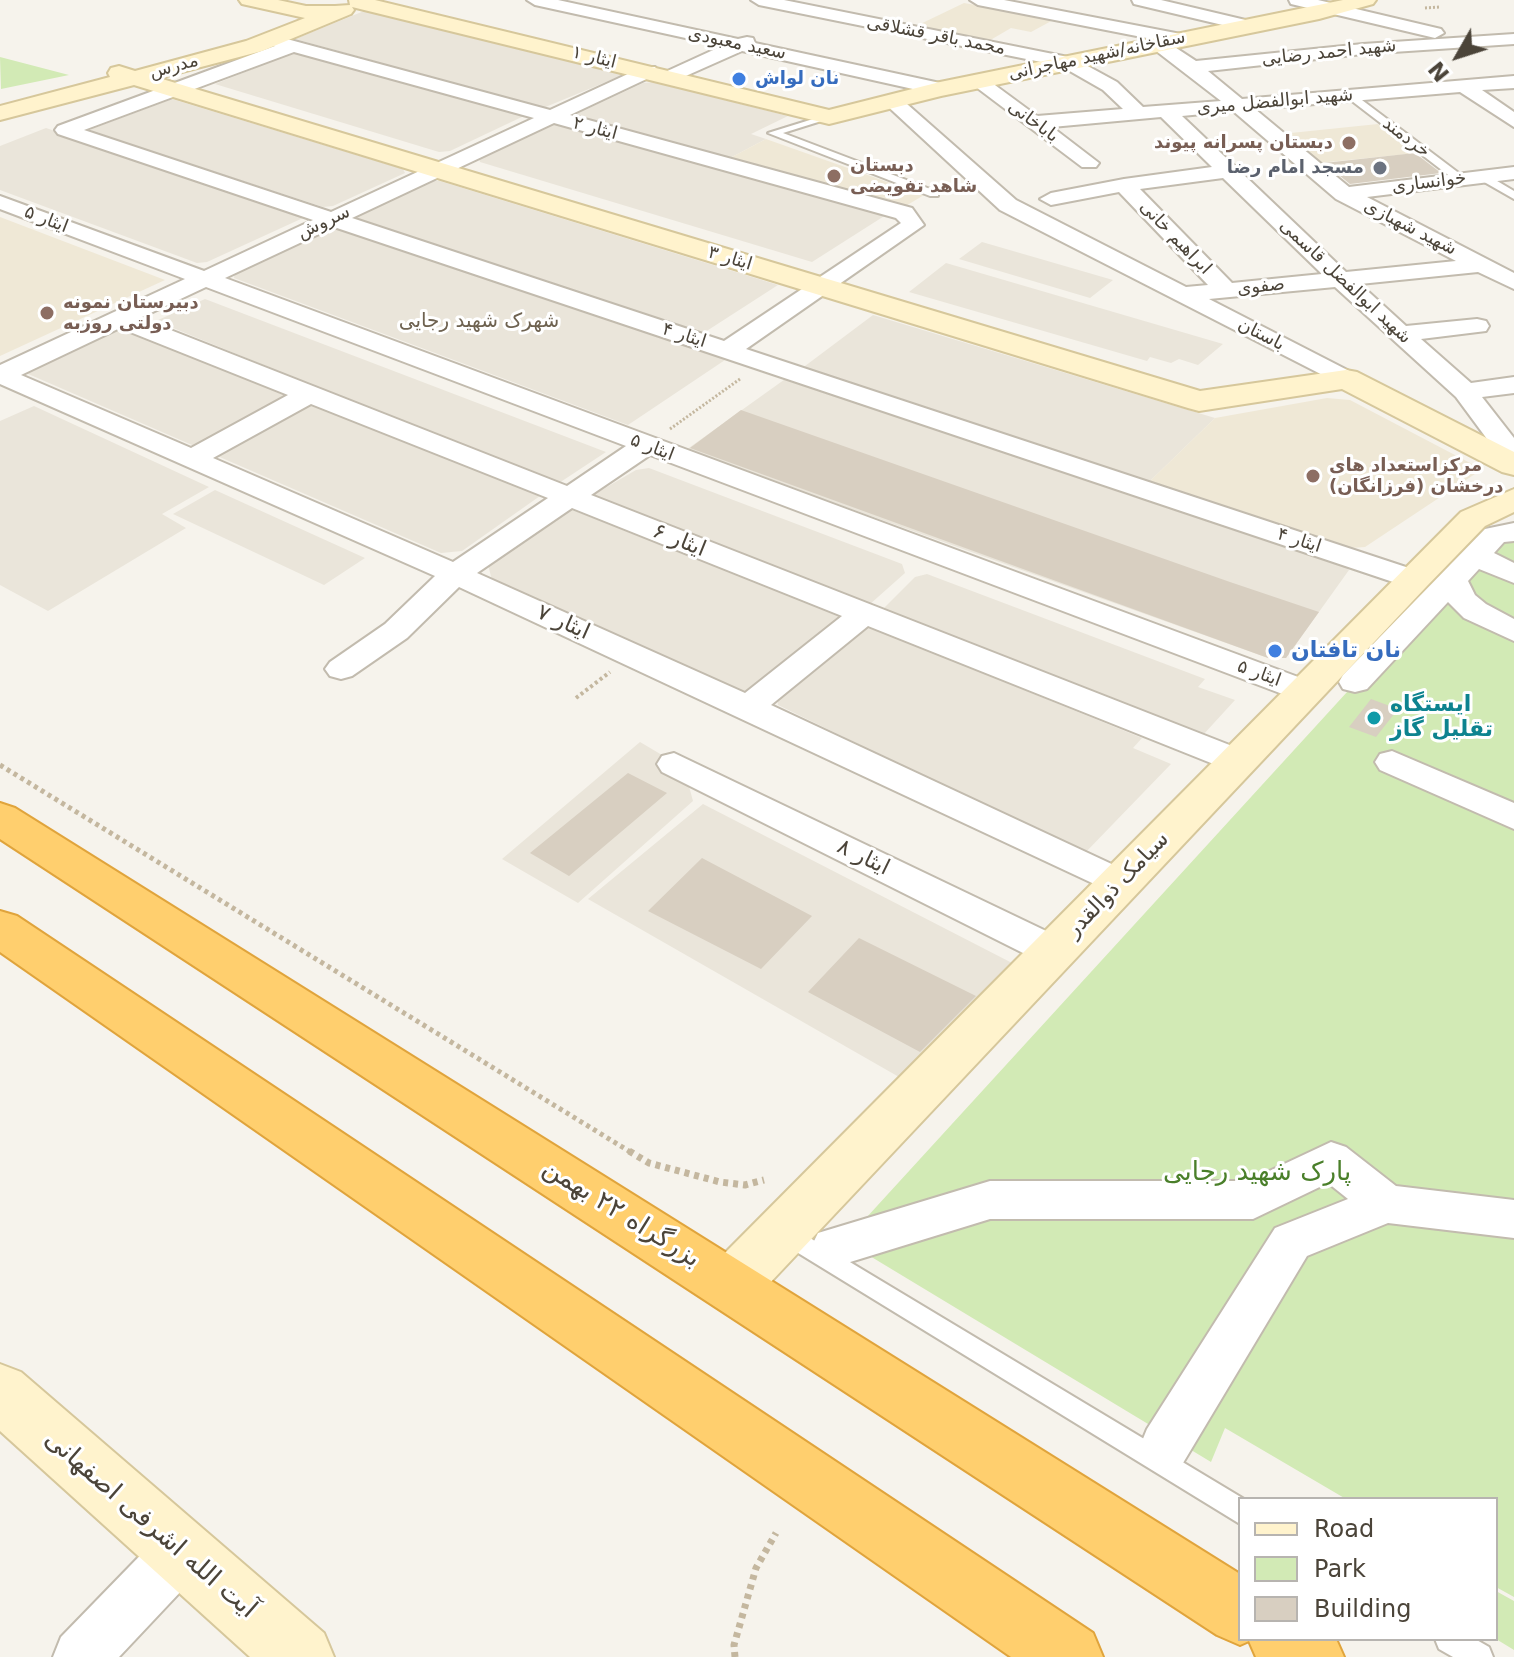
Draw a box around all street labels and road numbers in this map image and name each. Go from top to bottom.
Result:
street label: محمد باقر قشلاقی [865,12,1007,60]
street label: سعید معبودی [686,23,788,65]
street label: سقاخانه/شهید مهاجرانی [1006,27,1188,85]
street label: شهید احمد رضایی [1261,35,1397,71]
street label: ایثار ۱ [570,42,618,74]
street label: مدرس [147,50,201,84]
street label: شهید ابوالفضل میری [1196,84,1354,120]
street label: باباخانی [1003,96,1063,148]
street label: ایثار ۲ [570,113,620,145]
street label: خردمند [1378,113,1434,163]
street label: خوانساری [1391,168,1467,198]
street label: شهید شهبازی [1360,195,1460,261]
street label: ابراهیم خانی [1135,197,1215,279]
street label: سروش [294,201,354,245]
street label: ایثار ۵ [21,202,71,238]
street label: شهید ابوالفضل قاسمی [1275,215,1415,349]
street label: ایثار ۳ [705,242,755,276]
street label: صفوی [1236,274,1286,300]
street label: باستان [1234,314,1288,356]
street label: ایثار ۴ [659,319,709,353]
street label: ایثار ۵ [627,430,677,466]
street label: ایثار ۶ [649,518,709,564]
street label: ایثار ۴ [1274,524,1324,558]
street label: ایثار ۷ [533,600,593,646]
street label: ایثار ۵ [1234,656,1284,692]
street label: سیامک ذوالقدر [1061,827,1175,943]
street label: ایثار ۸ [832,834,894,882]
street label: بزرگراه ۲۲ بهمن [536,1153,706,1275]
street label: آیت الله اشرفی اصفهانی [37,1424,263,1626]

